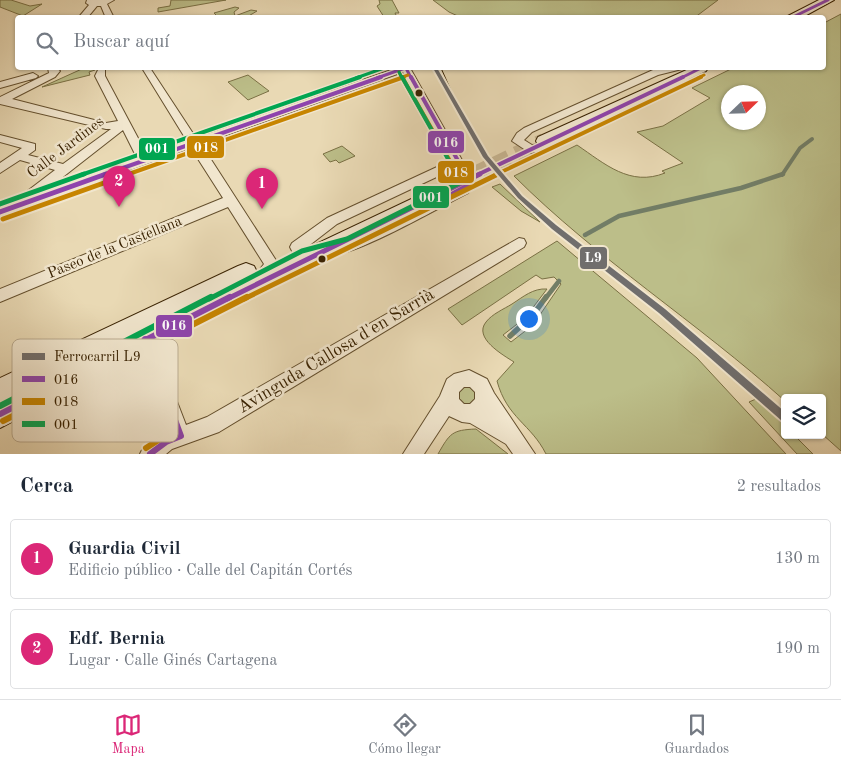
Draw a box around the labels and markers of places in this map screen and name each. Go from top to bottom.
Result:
unlabelled marker [414,88,424,98]
pin: 2 [103,166,135,207]
pin: 1 [246,168,278,209]
unlabelled marker [317,254,327,264]

